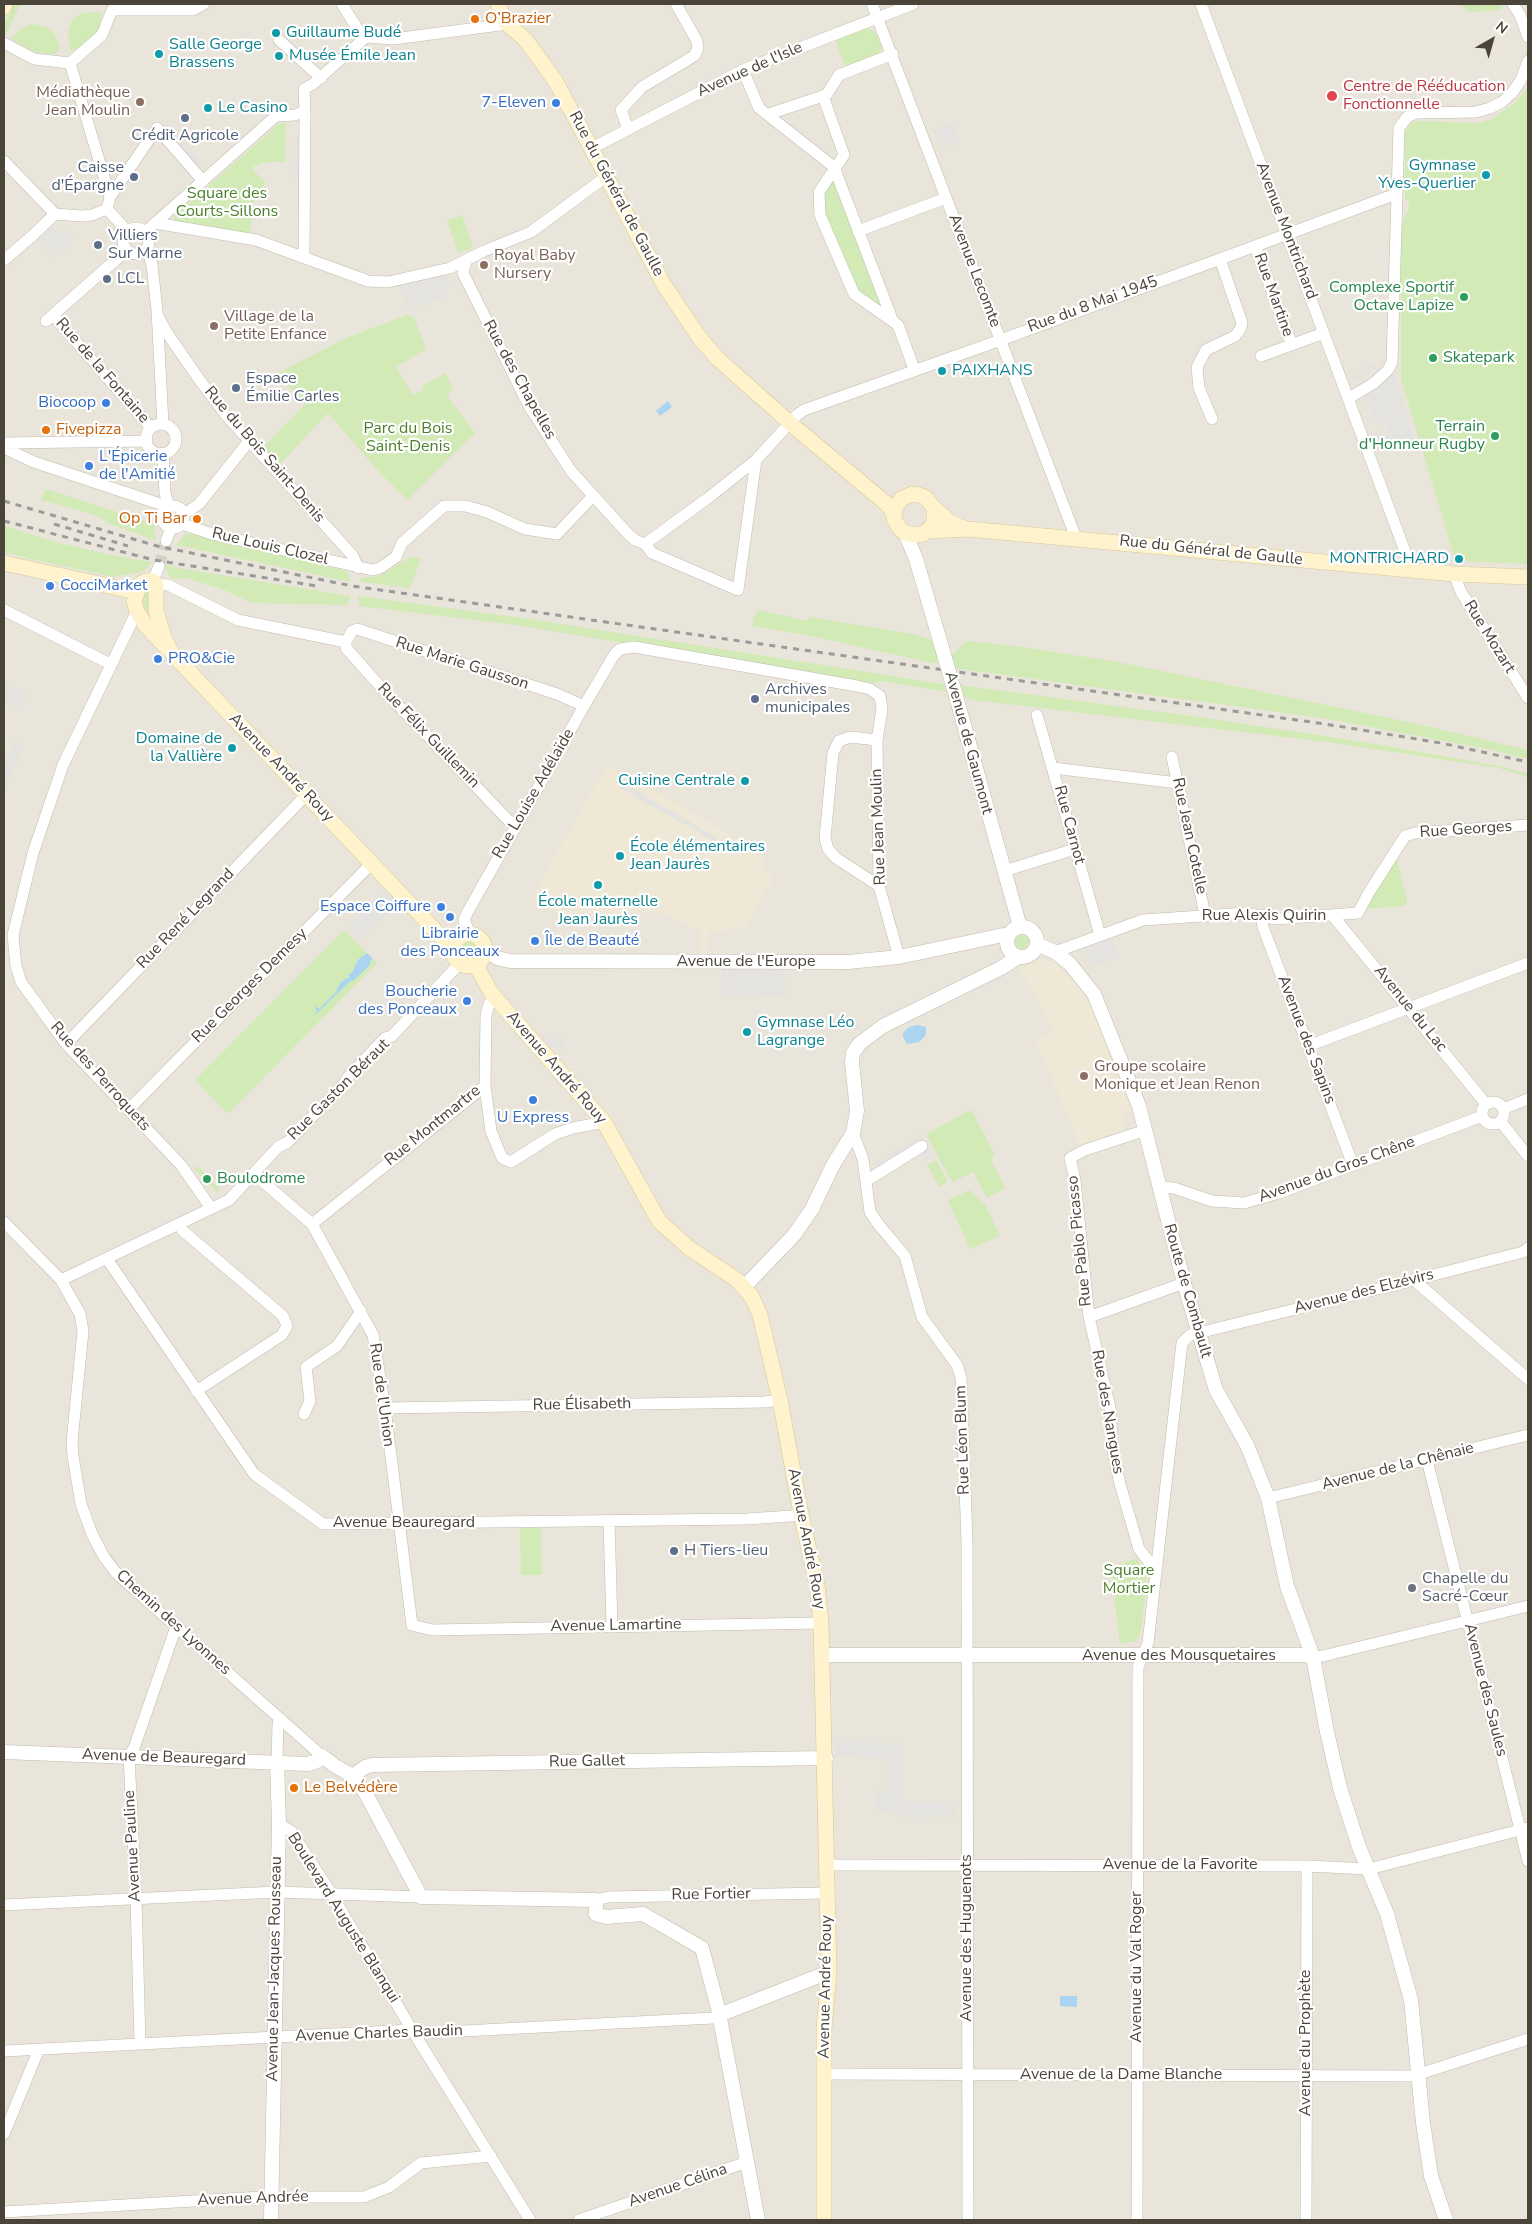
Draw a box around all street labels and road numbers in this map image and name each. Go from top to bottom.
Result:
street label: Avenue de l'Isle [694,38,806,102]
street label: Rue du Général de Gaulle [564,108,668,280]
street label: Avenue Montrichard [1251,160,1321,302]
street label: Avenue Lecomte [944,212,1004,330]
street label: Rue Martine [1249,251,1297,339]
street label: Rue du 8 Mai 1945 [1025,273,1161,337]
street label: Rue de la Fontaine [51,314,153,428]
street label: Rue des Chapelles [478,317,560,443]
street label: Rue du Bois Saint-Denis [200,383,328,527]
street label: Rue Louis Clozel [210,524,330,570]
street label: Rue du Général de Gaulle [1118,532,1304,570]
street label: Rue Mozart [1459,597,1519,677]
street label: Rue Marie Gausson [393,633,531,695]
street label: Avenue de Gaumont [940,670,996,816]
street label: Rue Félix Guillemin [373,679,483,793]
street label: Avenue André Rouy [224,710,338,826]
street label: Rue Louise Adélaïde [489,726,579,862]
street label: Rue Jean Moulin [867,768,891,886]
street label: Rue Jean Cotelle [1167,776,1211,896]
street label: Rue Carnot [1049,784,1089,866]
street label: Rue Georges [1419,817,1513,843]
street label: Rue René Legrand [133,865,239,973]
street label: Rue Alexis Quirin [1202,906,1326,926]
street label: Rue Georges Demesy [188,924,312,1048]
street label: Avenue de l'Europe [677,952,815,972]
street label: Avenue du Lac [1369,962,1451,1056]
street label: Avenue des Sapins [1273,973,1339,1107]
street label: Avenue André Rouy [502,1008,610,1128]
street label: Rue des Perroquets [46,1018,154,1136]
street label: Rue Gaston Béraut [284,1035,394,1145]
street label: Rue Montmartre [381,1082,485,1170]
street label: Avenue du Gros Chêne [1256,1133,1418,1207]
street label: Rue Pablo Picasso [1064,1175,1096,1307]
street label: Route de Combault [1159,1222,1215,1360]
street label: Avenue des Elzévirs [1292,1265,1436,1319]
street label: Rue de l'Union [364,1342,398,1448]
street label: Rue des Nangues [1087,1348,1127,1476]
street label: Rue Léon Blum [951,1385,975,1495]
street label: Rue Élisabeth [532,1395,632,1415]
street label: Avenue de la Chênaie [1320,1439,1476,1495]
street label: Avenue André Rouy [783,1467,829,1611]
street label: Avenue Beauregard [333,1513,475,1533]
street label: Chemin des Lyonnes [112,1566,234,1680]
street label: Avenue Lamartine [550,1615,682,1637]
street label: Avenue des Saules [1459,1622,1511,1758]
street label: Avenue des Mousquetaires [1082,1646,1276,1666]
street label: Avenue de Beauregard [82,1746,246,1770]
street label: Rue Gallet [549,1752,625,1772]
street label: Avenue Pauline [120,1790,146,1902]
street label: Boulevard Auguste Blanqui [283,1829,403,2007]
street label: Avenue des Huguenots [957,1854,977,2022]
street label: Avenue de la Favorite [1102,1855,1258,1875]
street label: Avenue Jean-Jacques Rousseau [263,1856,287,2082]
street label: Rue Fortier [671,1885,751,1905]
street label: Avenue du Val Roger [1127,1891,1147,2043]
street label: Avenue André Rouy [815,1915,837,2059]
street label: Avenue du Prophète [1296,1970,1316,2116]
street label: Avenue Charles Baudin [295,2021,463,2047]
street label: Avenue de la Dame Blanche [1020,2065,1222,2085]
street label: Avenue Célina [626,2160,730,2212]
street label: Avenue Andrée [197,2187,309,2211]

